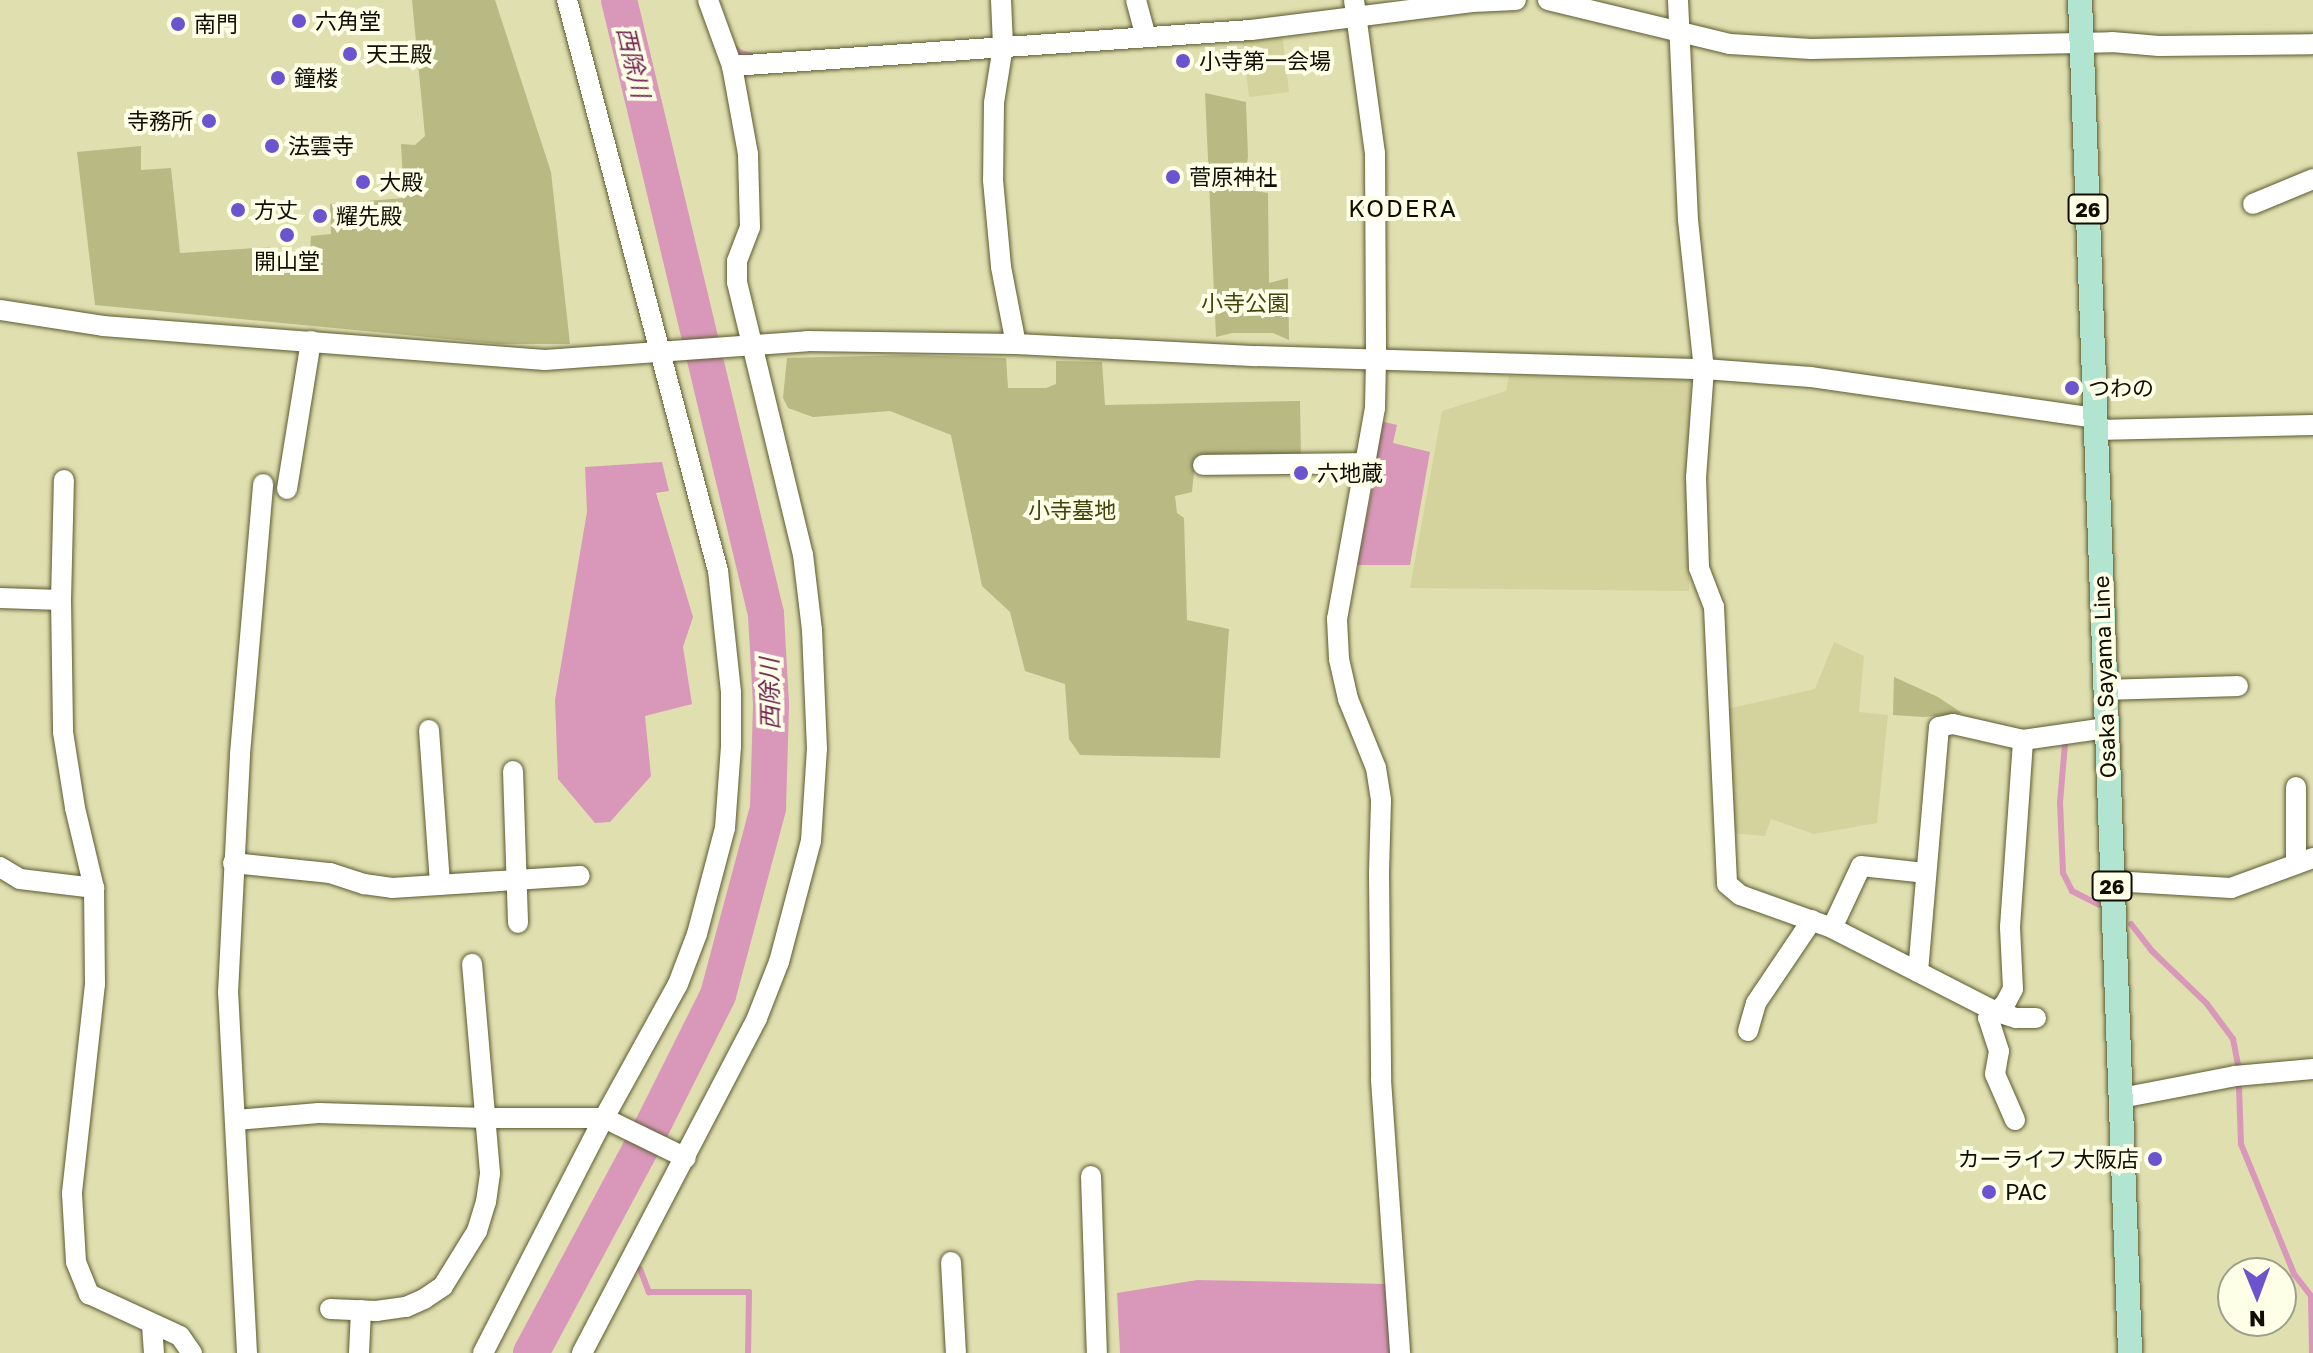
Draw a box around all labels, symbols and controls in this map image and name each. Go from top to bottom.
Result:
place label: 六角堂 [315,8,381,34]
place label: 南門 [194,11,238,37]
marker: 六角堂 [290,12,308,30]
marker: 南門 [169,15,187,33]
water label: 西除川 [612,24,656,100]
place label: 天王殿 [366,41,432,67]
marker: 天王殿 [341,45,359,63]
place label: 小寺第一会場 [1199,48,1331,74]
marker: 小寺第一会場 [1174,52,1192,70]
place label: 鐘楼 [294,65,338,91]
marker: 鐘楼 [269,69,287,87]
place label: 寺務所 [127,108,193,134]
marker: 寺務所 [200,112,218,130]
place label: 法雲寺 [288,133,354,159]
marker: 法雲寺 [263,137,281,155]
place label: 菅原神社 [1189,164,1277,190]
marker: 菅原神社 [1164,168,1182,186]
place label: 大殿 [379,169,423,195]
marker: 大殿 [354,173,372,191]
road number: 26 [2066,193,2110,225]
district label: KODERA [1348,194,1458,222]
place label: 方丈 [254,197,298,223]
marker: 方丈 [229,201,247,219]
place label: 耀先殿 [336,203,402,229]
marker: 耀先殿 [311,207,329,225]
marker: 開山堂 [278,226,296,244]
place label: 開山堂 [254,248,320,274]
park label: 小寺公園 [1201,290,1289,316]
place label: つわの [2088,375,2154,401]
marker: つわの [2063,379,2081,397]
place label: 六地蔵 [1317,460,1383,486]
marker: 六地蔵 [1292,464,1310,482]
park label: 小寺墓地 [1028,497,1116,523]
street label: Osaka Sayama Line [2087,575,2121,779]
water label: 西除川 [754,658,784,730]
road number: 26 [2090,870,2134,902]
place label: カーライフ 大阪店 [1958,1146,2139,1172]
marker: カーライフ 大阪店 [2146,1150,2164,1168]
place label: PAC [2005,1179,2047,1205]
marker: PAC [1980,1183,1998,1201]
north arrow [2217,1257,2297,1337]
text: N [2249,1306,2266,1333]

